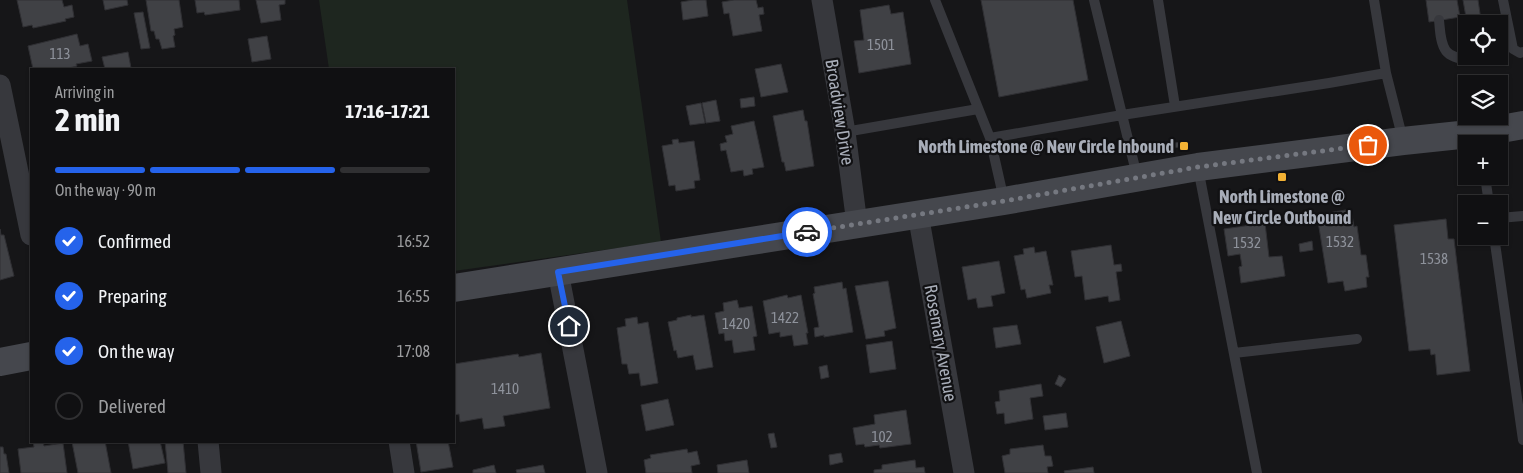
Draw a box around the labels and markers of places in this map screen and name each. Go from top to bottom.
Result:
pin [1347,124,1389,166]
place label: North Limestone @ New Circle Inbound [918,136,1174,157]
marker: North Limestone @ New Circle Inbound [1178,140,1190,152]
marker: North Limestone @ New Circle Outbound [1276,171,1288,183]
place label: North Limestone @ New Circle Outbound [1213,186,1351,228]
pin [548,305,590,347]

